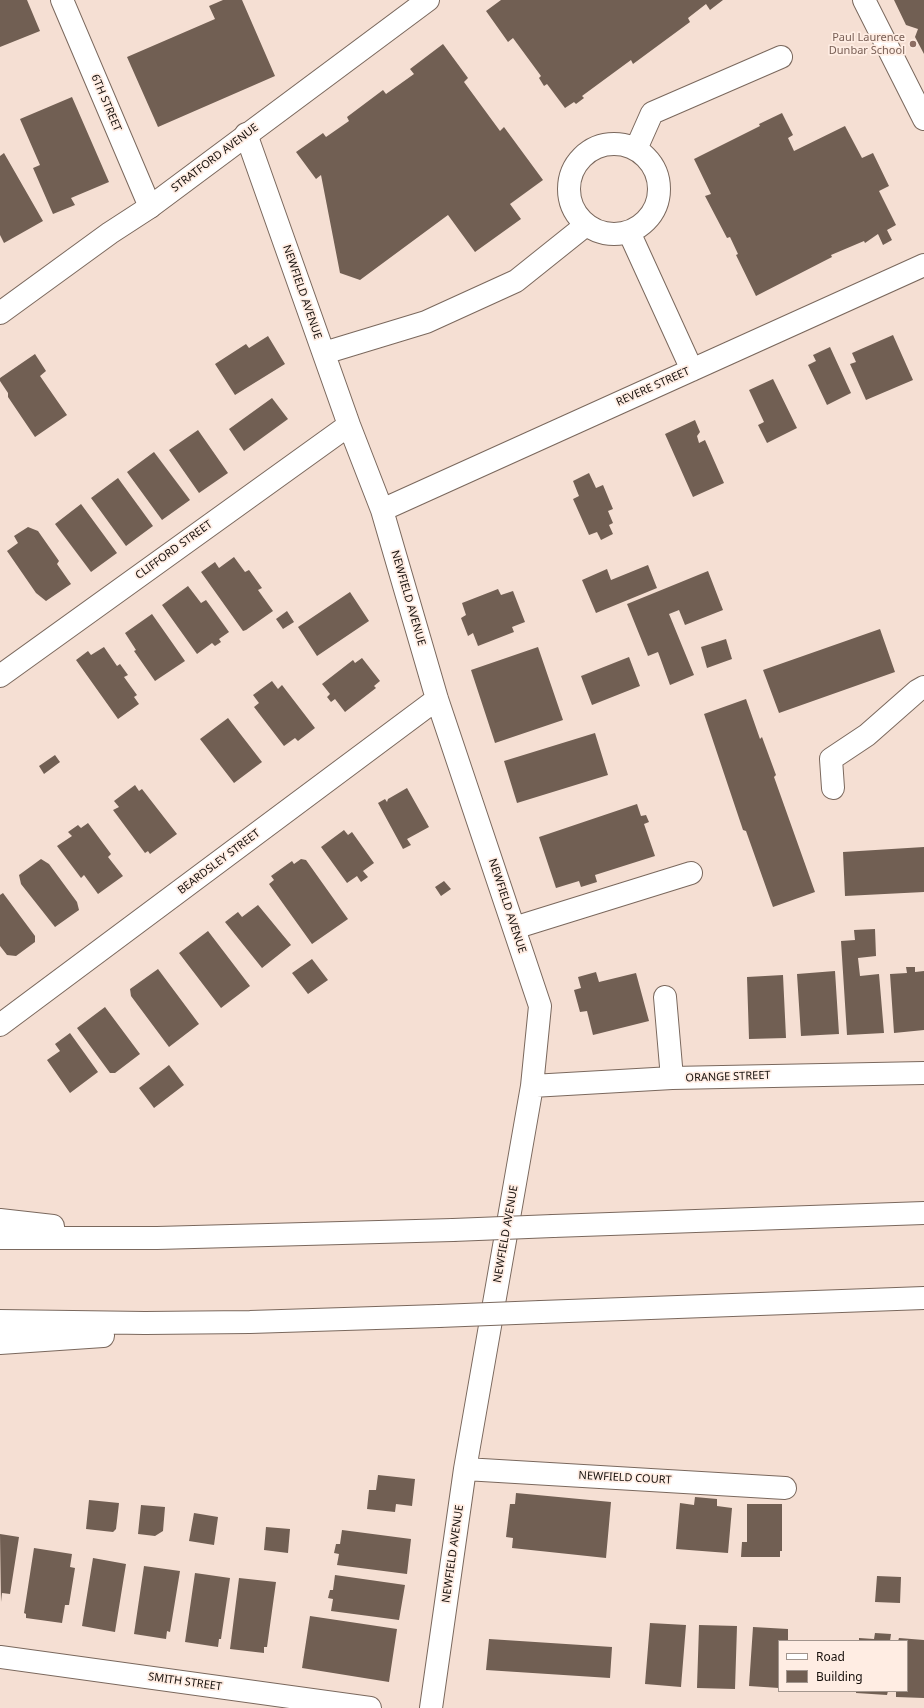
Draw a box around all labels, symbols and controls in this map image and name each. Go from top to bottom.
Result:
place label: Paul Laurence Dunbar School [829,31,905,57]
marker: Paul Laurence Dunbar School [908,39,918,49]
street label: 6TH STREET [88,72,124,134]
street label: STRATFORD AVENUE [169,121,261,195]
street label: NEWFIELD AVENUE [280,243,324,341]
street label: REVERE STREET [614,365,692,409]
street label: CLIFFORD STREET [133,518,215,582]
street label: NEWFIELD AVENUE [388,549,428,647]
street label: BEARDSLEY STREET [175,827,263,897]
street label: NEWFIELD AVENUE [485,857,529,955]
street label: ORANGE STREET [685,1069,771,1085]
street label: NEWFIELD AVENUE [491,1184,521,1284]
street label: NEWFIELD COURT [578,1469,672,1487]
street label: NEWFIELD AVENUE [440,1504,466,1604]
legend [778,1640,908,1692]
text: Road [816,1648,845,1665]
text: Building [816,1668,863,1685]
street label: SMITH STREET [147,1670,223,1694]

